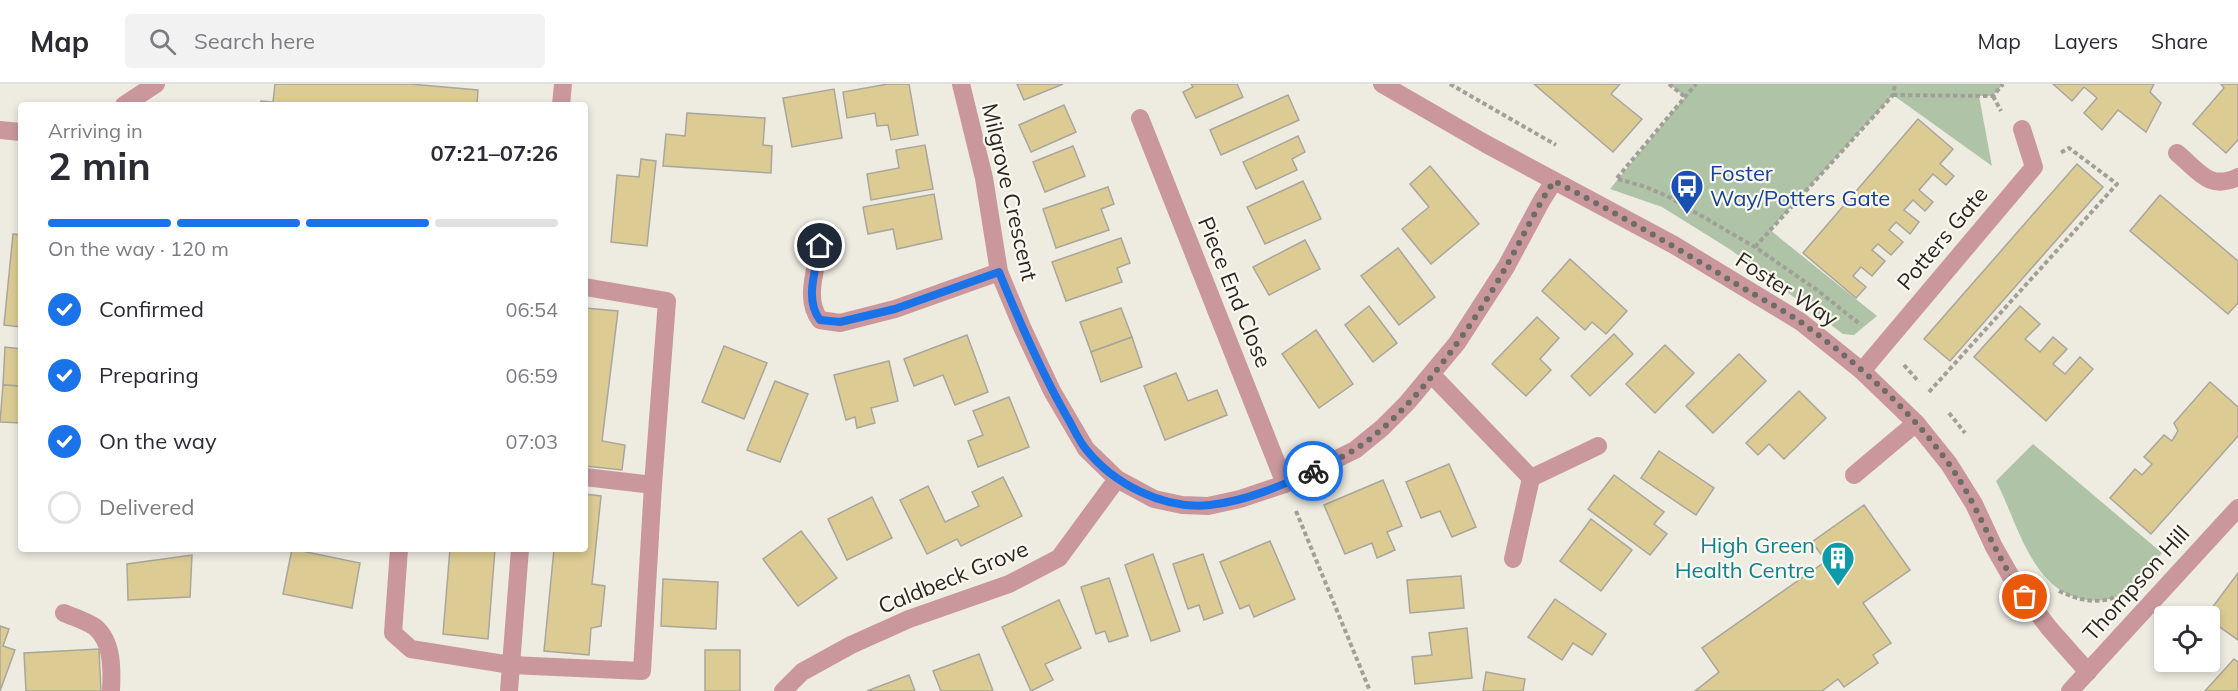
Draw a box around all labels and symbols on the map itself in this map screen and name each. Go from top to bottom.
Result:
street label: Milgrove Crescent [976,101,1044,284]
place label: Foster Way/Potters Gate [1710,159,1890,212]
bus stop icon: Foster Way/Potters Gate [1669,168,1705,215]
street label: Potters Gate [1891,181,1993,295]
street label: Piece End Close [1192,212,1278,372]
pin [794,220,845,271]
street label: Foster Way [1730,246,1844,333]
courier [1283,441,1343,501]
street label: Thompson Hill [2077,519,2195,647]
place label: High Green Health Centre [1675,531,1815,584]
street label: Caldbeck Grove [874,534,1032,620]
building icon: High Green Health Centre [1820,540,1856,587]
pin [1999,571,2050,622]

